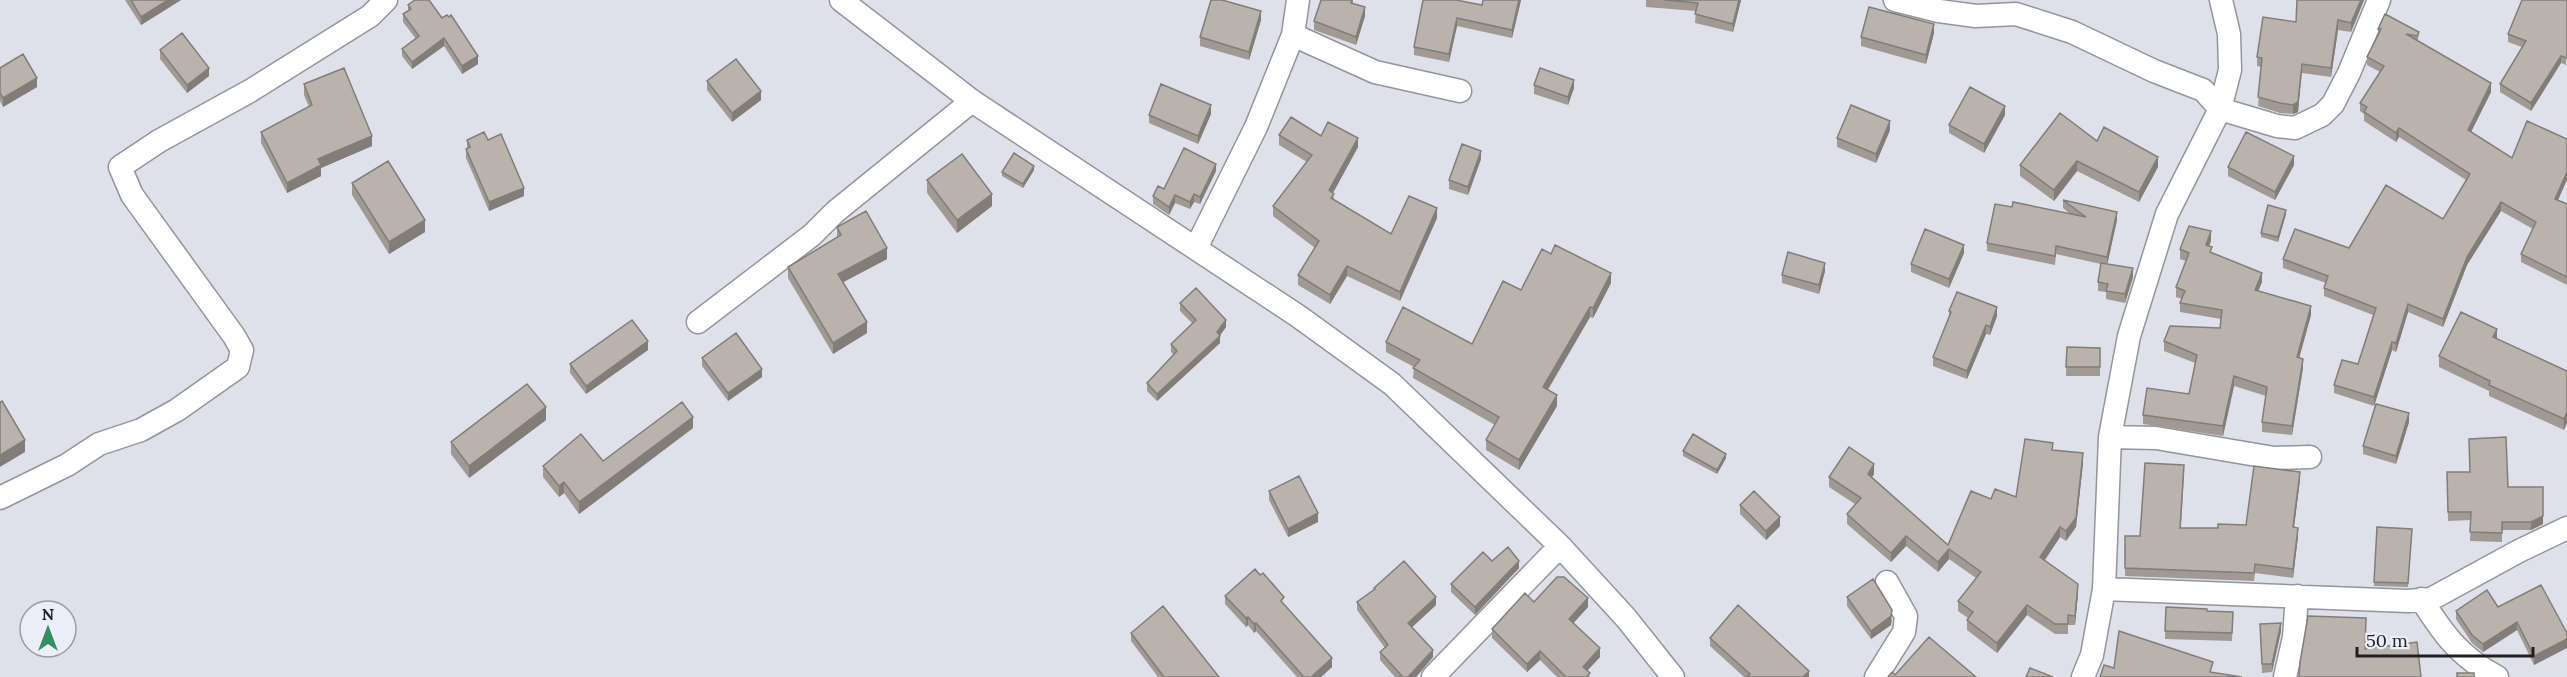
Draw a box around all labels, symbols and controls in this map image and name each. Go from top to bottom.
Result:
north arrow [18,599,78,659]
text: N [42,604,54,624]
scale bar [2357,620,2532,658]
text: 50 m [2366,629,2408,652]

